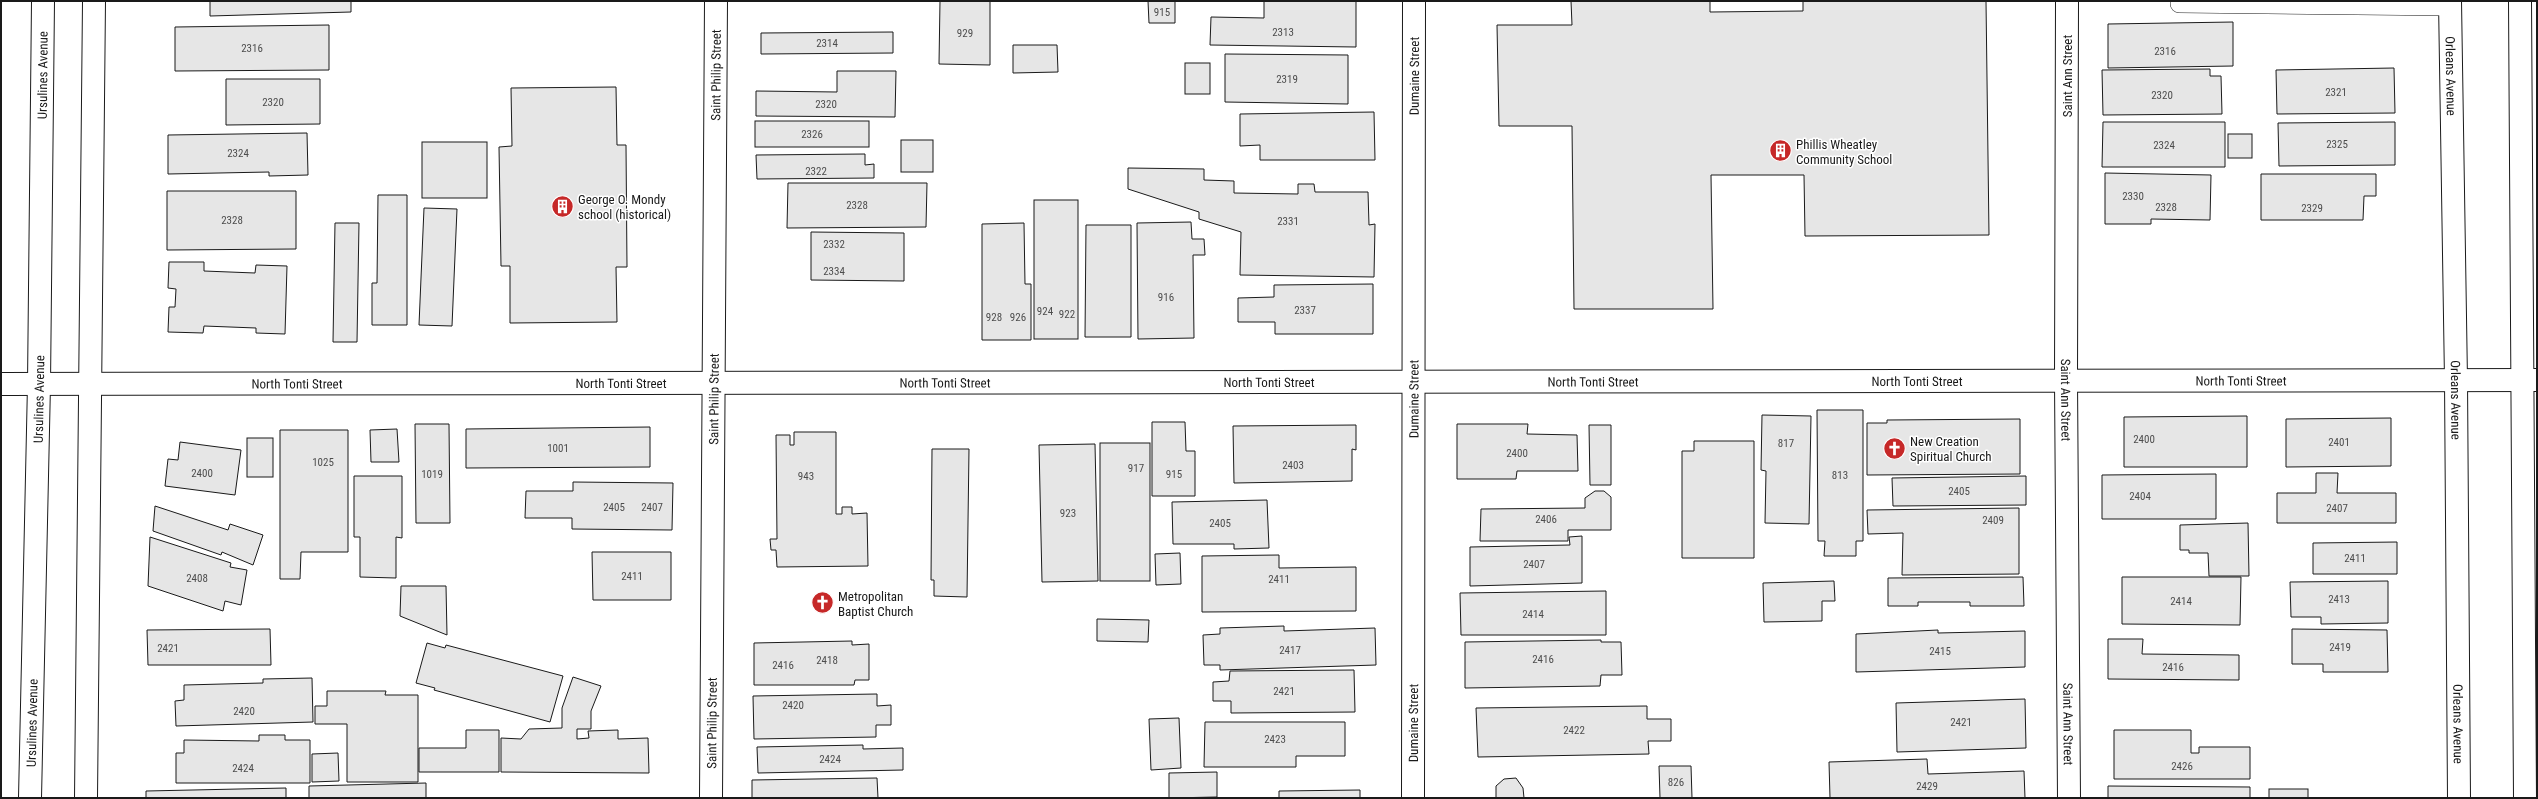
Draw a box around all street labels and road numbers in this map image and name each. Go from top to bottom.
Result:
street label: Saint Philip Street [708,29,723,121]
street label: Ursulines Avenue [34,31,50,119]
street label: Saint Ann Street [2060,35,2075,117]
street label: Orleans Avenue [2443,36,2459,116]
street label: Dumaine Street [1406,37,1421,115]
street label: Saint Philip Street [706,353,721,445]
street label: Ursulines Avenue [30,355,47,443]
street label: Saint Ann Street [2058,359,2074,442]
street label: Dumaine Street [1406,360,1421,438]
street label: Orleans Avenue [2448,360,2464,440]
street label: North Tonti Street [1871,373,1963,389]
street label: North Tonti Street [2195,373,2287,388]
street label: North Tonti Street [1223,374,1315,390]
street label: North Tonti Street [1547,374,1639,389]
street label: North Tonti Street [575,375,667,391]
street label: North Tonti Street [899,375,991,390]
street label: North Tonti Street [251,376,343,391]
street label: Saint Philip Street [704,677,719,769]
street label: Ursulines Avenue [23,679,40,767]
street label: Saint Ann Street [2061,683,2076,766]
street label: Dumaine Street [1406,684,1421,762]
street label: Orleans Avenue [2451,684,2466,764]

